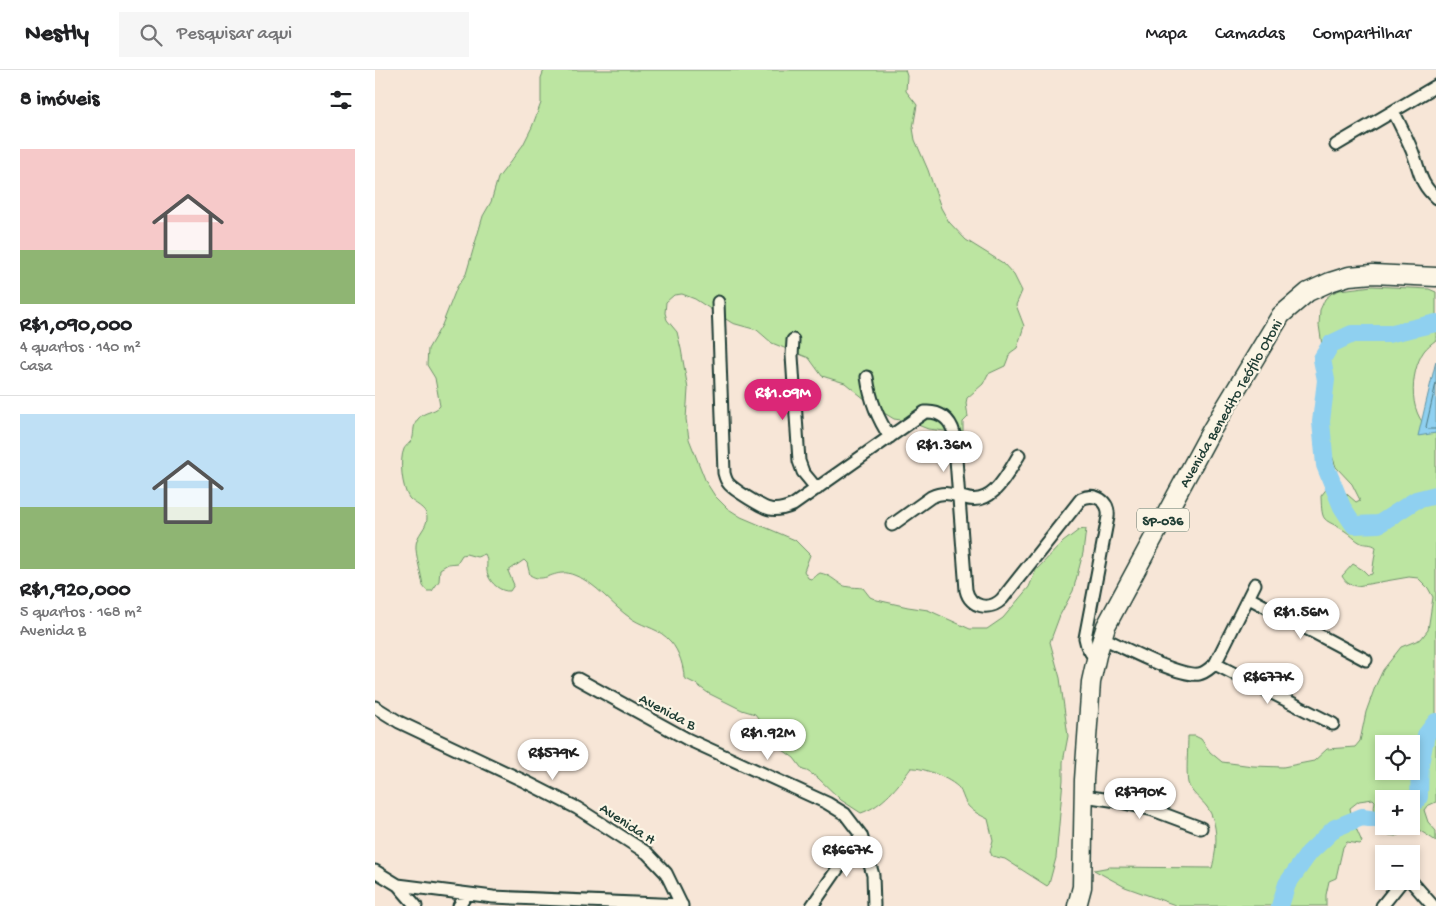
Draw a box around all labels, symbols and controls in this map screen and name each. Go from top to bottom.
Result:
search box [119,12,469,57]
text: Nestly [25,20,89,49]
icon: search [137,21,165,49]
text: Pesquisar aqui [177,23,292,46]
text: Mapa [1146,24,1187,45]
text: Camadas [1215,24,1285,45]
text: Compartilhar [1313,24,1411,45]
icon: filters [327,86,355,114]
text: 8 imóveis [20,88,99,113]
icon: home [143,181,233,271]
text: R$1,090,000 [20,314,132,339]
street label: Avenida Benedito Teófilo Otoni [1176,317,1287,491]
text: 4 quartos · 140 m² [20,339,141,358]
text: Casa [20,358,52,377]
pin: R$1.09M [737,378,829,421]
text: R$1.09M [755,385,811,404]
pin: R$1.36M [898,430,990,473]
text: R$1.36M [917,437,971,456]
icon: home [143,447,233,537]
road number: SP-036 [1137,508,1189,532]
text: R$1,920,000 [20,579,131,604]
pin: R$1.56M [1255,598,1347,640]
text: 5 quartos · 168 m² [20,604,142,623]
text: R$1.56M [1274,604,1328,623]
text: Avenida B [20,623,86,642]
pin: R$677K [1227,662,1309,705]
text: R$677K [1243,669,1293,688]
street label: Avenida B [635,690,699,735]
pin: R$1.92M [722,718,814,761]
text: R$1.92M [741,725,795,744]
map controls [1375,735,1420,890]
button: locate [1375,735,1420,780]
pin: R$579K [512,738,594,781]
text: R$579K [528,745,578,764]
pin: R$790K [1099,778,1181,820]
text: R$790K [1115,784,1165,803]
button: + [1375,790,1420,835]
street label: Avenida H [596,800,659,850]
pin: R$667K [806,836,888,878]
text: R$667K [823,842,871,861]
button: − [1375,845,1420,890]

